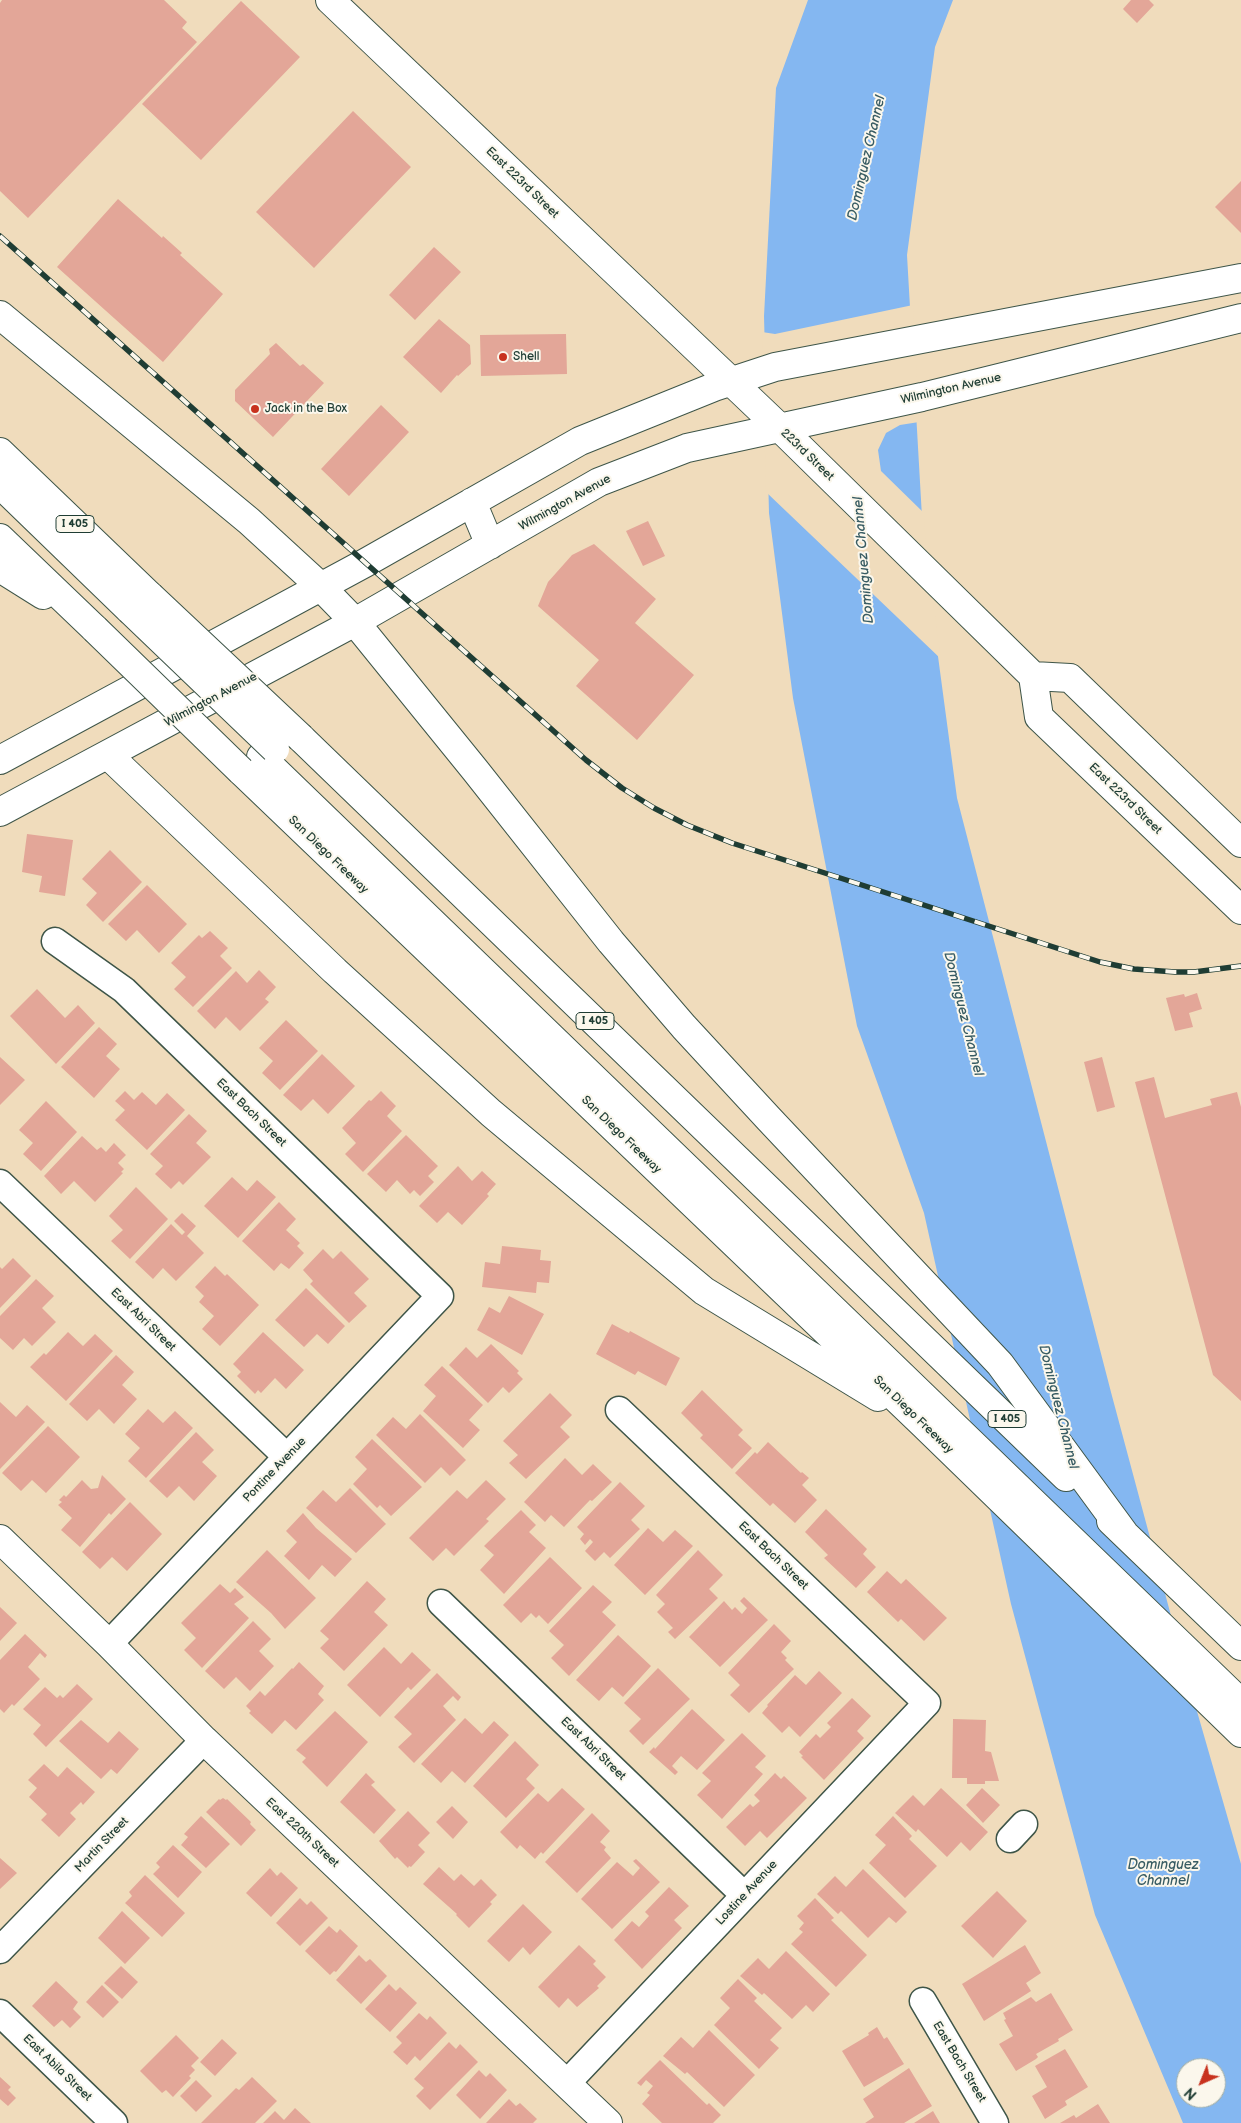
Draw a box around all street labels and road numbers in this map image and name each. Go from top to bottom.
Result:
street label: East 223rd Street [482,144,562,222]
street label: Wilmington Avenue [899,370,1003,408]
street label: 223rd Street [777,426,837,484]
street label: Wilmington Avenue [517,472,613,534]
road number: I 405 [56,516,94,532]
street label: Wilmington Avenue [162,670,260,730]
street label: East 223rd Street [1085,760,1165,838]
street label: San Diego Freeway [285,813,371,897]
road number: I 405 [576,1012,614,1030]
street label: East Bach Street [213,1076,289,1150]
street label: San Diego Freeway [578,1093,664,1177]
street label: East Abri Street [107,1285,179,1355]
street label: San Diego Freeway [870,1373,956,1457]
road number: I 405 [988,1410,1026,1428]
street label: Pontine Avenue [240,1435,310,1505]
street label: East Bach Street [735,1519,811,1593]
street label: East Abri Street [557,1714,629,1784]
street label: East 220th Street [262,1795,342,1871]
street label: Martin Street [72,1814,132,1876]
street label: Lostine Avenue [713,1858,781,1928]
street label: East Bach Street [929,2019,989,2105]
street label: East Abila Street [20,2032,94,2104]

